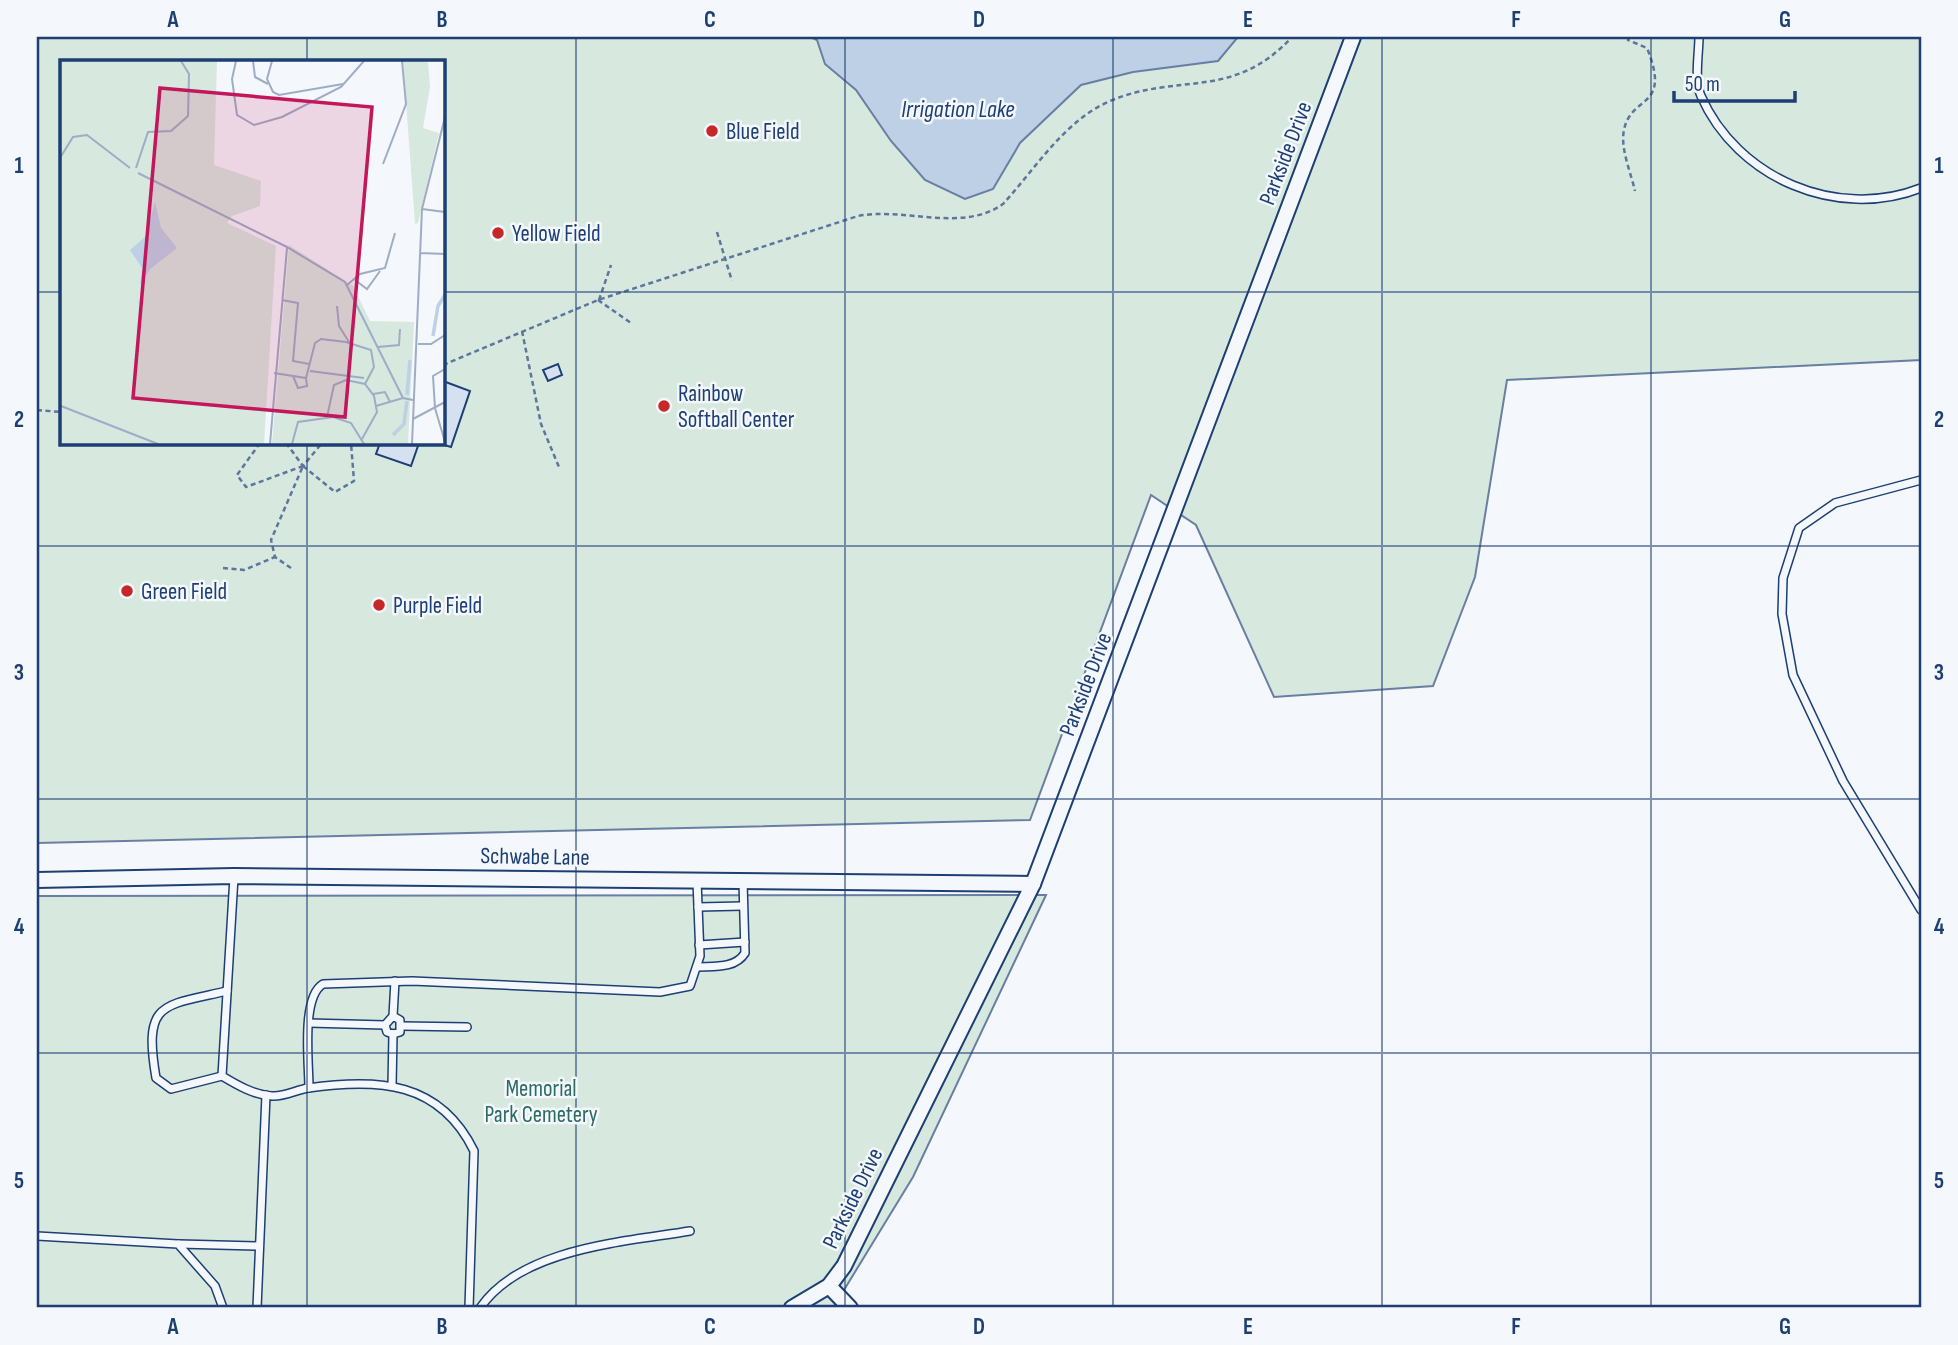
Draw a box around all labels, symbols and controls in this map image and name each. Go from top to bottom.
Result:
text: A [167,6,180,34]
text: B [437,6,448,34]
text: C [704,6,716,34]
text: D [973,6,985,34]
text: E [1243,6,1253,34]
text: F [1511,6,1521,34]
text: G [1779,6,1791,34]
inset map [60,60,444,444]
scale bar [1674,60,1795,104]
text: 50 m [1685,72,1720,97]
water label: Irrigation Lake [901,95,1015,124]
street label: Parkside Drive [1253,98,1318,209]
place label: Blue Field [726,118,800,146]
marker: Blue Field [704,123,720,139]
text: 1 [14,152,24,180]
text: 1 [1934,152,1944,180]
place label: Yellow Field [512,220,601,248]
marker: Yellow Field [490,225,506,241]
place label: Rainbow Softball Center [678,380,795,434]
marker: Rainbow Softball Center [656,398,672,414]
text: 2 [14,406,24,434]
text: 2 [1934,406,1944,434]
place label: Green Field [141,578,227,606]
marker: Green Field [119,583,135,599]
place label: Purple Field [393,592,482,620]
marker: Purple Field [371,597,387,613]
street label: Parkside Drive [1053,629,1118,740]
text: 3 [14,659,24,687]
text: 3 [1934,659,1944,687]
street label: Schwabe Lane [480,842,590,872]
text: 4 [14,913,25,941]
text: 4 [1934,913,1945,941]
park label: Memorial Park Cemetery [484,1075,598,1129]
street label: Parkside Drive [817,1144,889,1253]
text: 5 [14,1167,24,1195]
text: 5 [1934,1167,1944,1195]
text: A [167,1313,180,1341]
text: B [437,1313,448,1341]
text: C [704,1313,716,1341]
text: D [973,1313,985,1341]
text: E [1243,1313,1253,1341]
text: F [1511,1313,1521,1341]
text: G [1779,1313,1791,1341]

